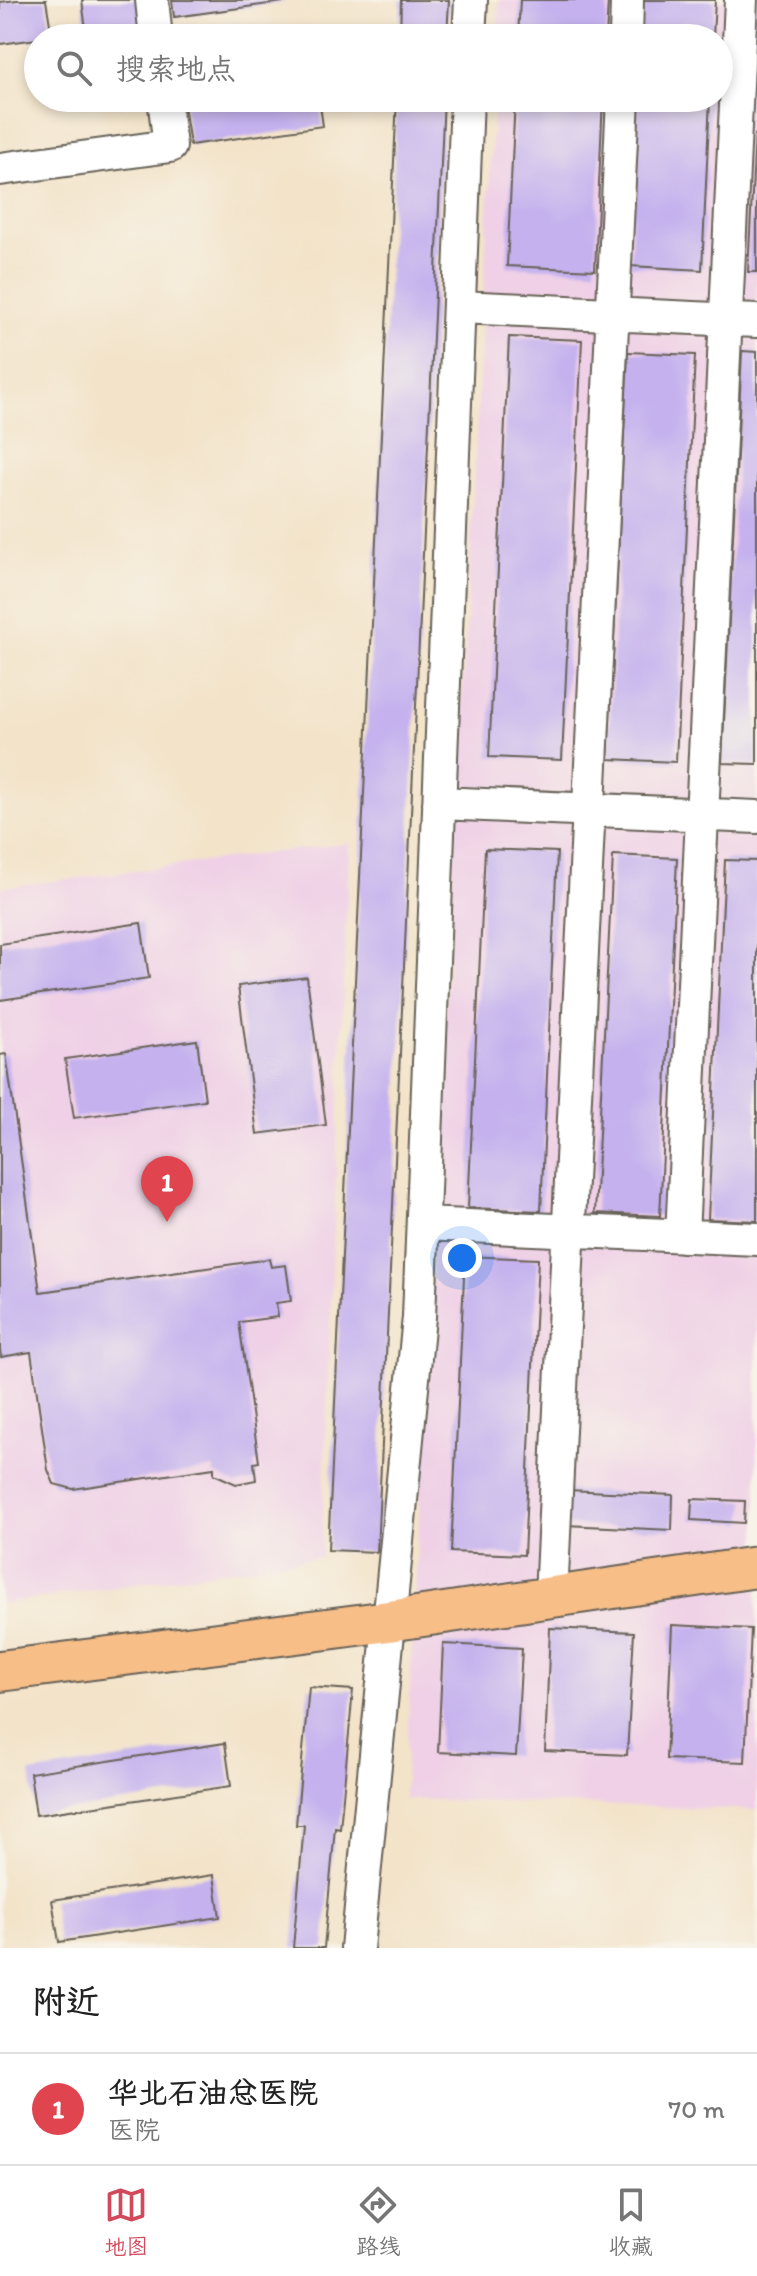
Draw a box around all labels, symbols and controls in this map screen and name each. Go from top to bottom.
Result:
search box [24,24,733,112]
icon: search [52,46,96,90]
text: 搜索地点 [116,50,236,87]
pin: 1 [141,1156,193,1222]
your location [442,1238,482,1278]
text: 附近 [32,1981,100,2022]
text: 华北石油总医院 [108,2074,318,2111]
text: 1 [52,2093,64,2125]
text: 70 m [668,2093,725,2125]
text: 医院 [108,2114,160,2146]
tab: 地图 [104,2183,148,2260]
tab: 路线 [356,2183,401,2260]
tab: 收藏 [609,2183,653,2260]

